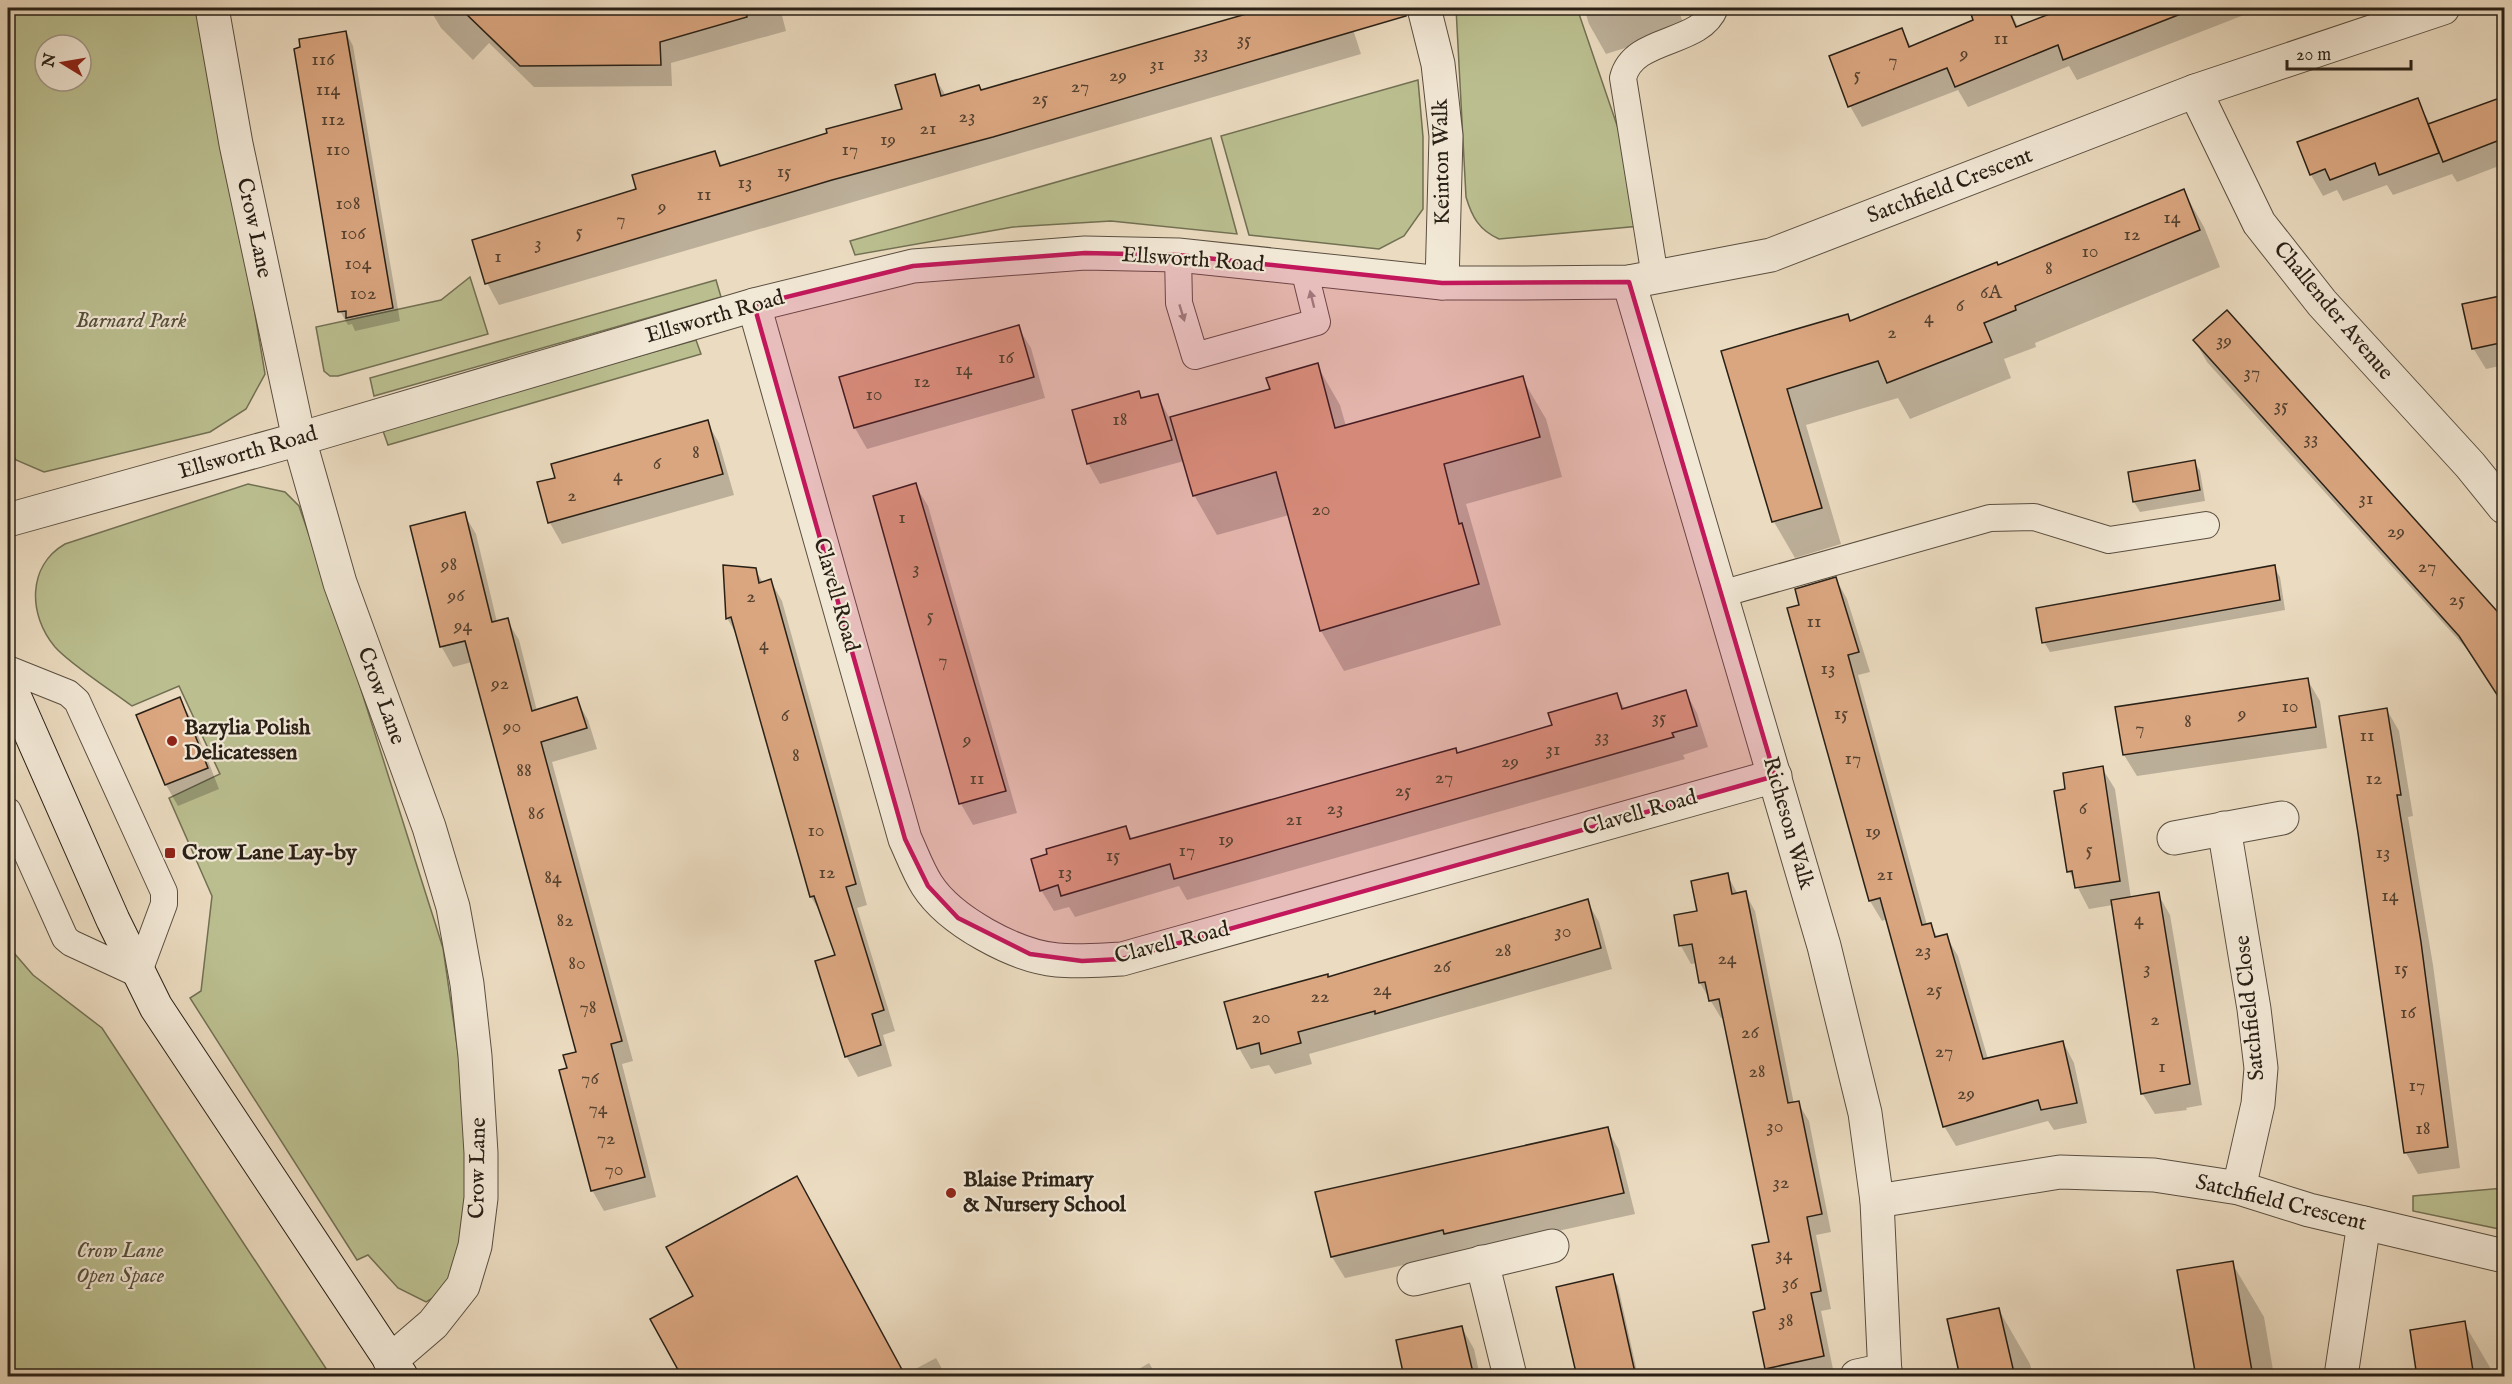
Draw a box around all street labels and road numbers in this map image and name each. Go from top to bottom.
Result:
street label: Keinton Walk [1427,98,1457,225]
street label: Satchfield Crescent [1863,141,2037,230]
street label: Crow Lane [230,175,278,281]
street label: Challender Avenue [2267,236,2399,386]
street label: Ellsworth Road [1121,241,1266,279]
street label: Ellsworth Road [642,284,788,350]
street label: Ellsworth Road [175,420,321,486]
street label: Clavell Road [806,535,866,656]
street label: Crow Lane [350,643,412,749]
street label: Richeson Walk [1756,753,1820,893]
street label: Clavell Road [1580,783,1701,843]
street label: Clavell Road [1112,915,1233,971]
street label: Satchfield Close [2228,934,2272,1082]
street label: Crow Lane [463,1117,493,1219]
street label: Satchfield Crescent [2193,1168,2370,1238]

